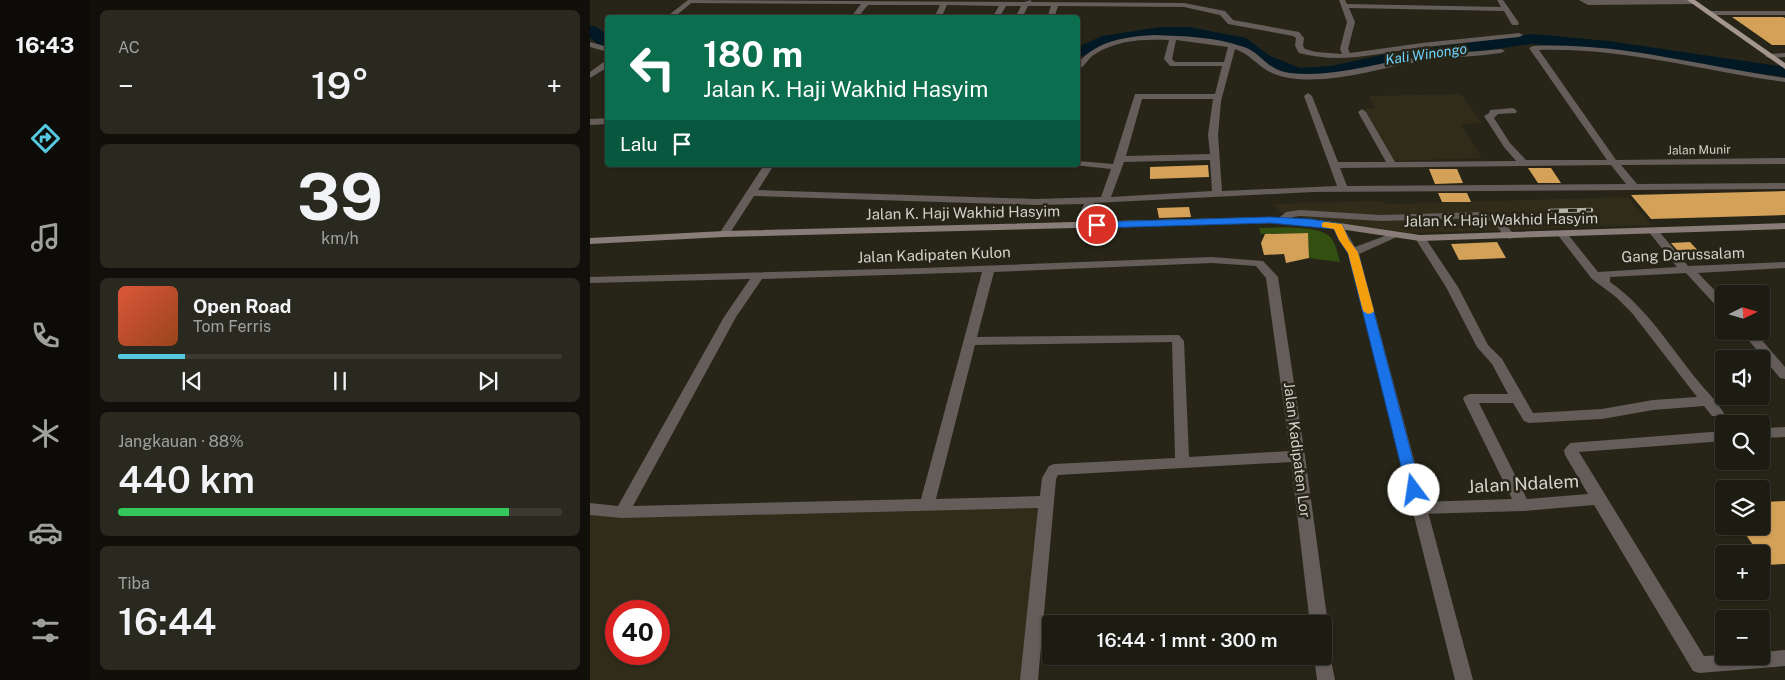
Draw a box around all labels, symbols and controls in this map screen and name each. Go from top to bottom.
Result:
text: 16:43 [16,32,74,58]
text: 180 m [703,34,803,75]
icon: left [620,35,685,100]
text: AC [118,38,140,57]
water label: Kali Winongo [1384,40,1468,68]
text: 19° [311,63,369,108]
text: − [118,69,134,102]
text: + [546,69,562,102]
text: Jalan K. Haji Wakhid Hasyim [703,76,988,102]
icon: directions [28,121,63,156]
icon: arrive [668,130,696,158]
text: Lalu [620,133,658,155]
street label: Jalan Munir [1667,142,1731,158]
text: 39 [297,158,383,235]
street label: Jalan K. Haji Wakhid Hasyim [866,202,1060,223]
pin [1076,204,1118,246]
street label: Jalan K. Haji Wakhid Hasyim [1404,209,1598,230]
icon: arrive [1083,211,1111,239]
icon: music [28,220,63,255]
text: km/h [321,229,359,248]
street label: Jalan Kadipaten Kulon [857,243,1011,266]
street label: Gang Darussalam [1621,244,1745,265]
north arrow [1715,285,1770,340]
map controls [1715,285,1770,665]
text: Open Road [193,295,291,317]
text: Tom Ferris [193,317,271,336]
icon: phone [28,318,63,353]
button: sound [1715,350,1770,405]
icon: previous [178,367,206,395]
icon: pause [326,367,354,395]
icon: next [474,367,502,395]
street label: Jalan Kadipaten Lor [1281,381,1314,519]
button: search [1715,415,1770,470]
icon: climate [28,416,63,451]
text: Jangkauan · 88% [118,432,244,451]
text: 440 km [118,457,255,502]
position arrow [1387,463,1439,515]
street label: Jalan Ndalem [1467,470,1579,497]
button: layers [1715,480,1770,535]
icon: car [28,515,63,550]
button: + [1715,545,1770,600]
text: Tiba [118,574,150,593]
text: 16:44 [118,599,217,644]
speed limit sign: 40 [605,600,670,665]
button: − [1715,610,1770,665]
icon: filters [28,613,63,648]
text: 16:44 · 1 mnt · 300 m [1097,629,1278,651]

